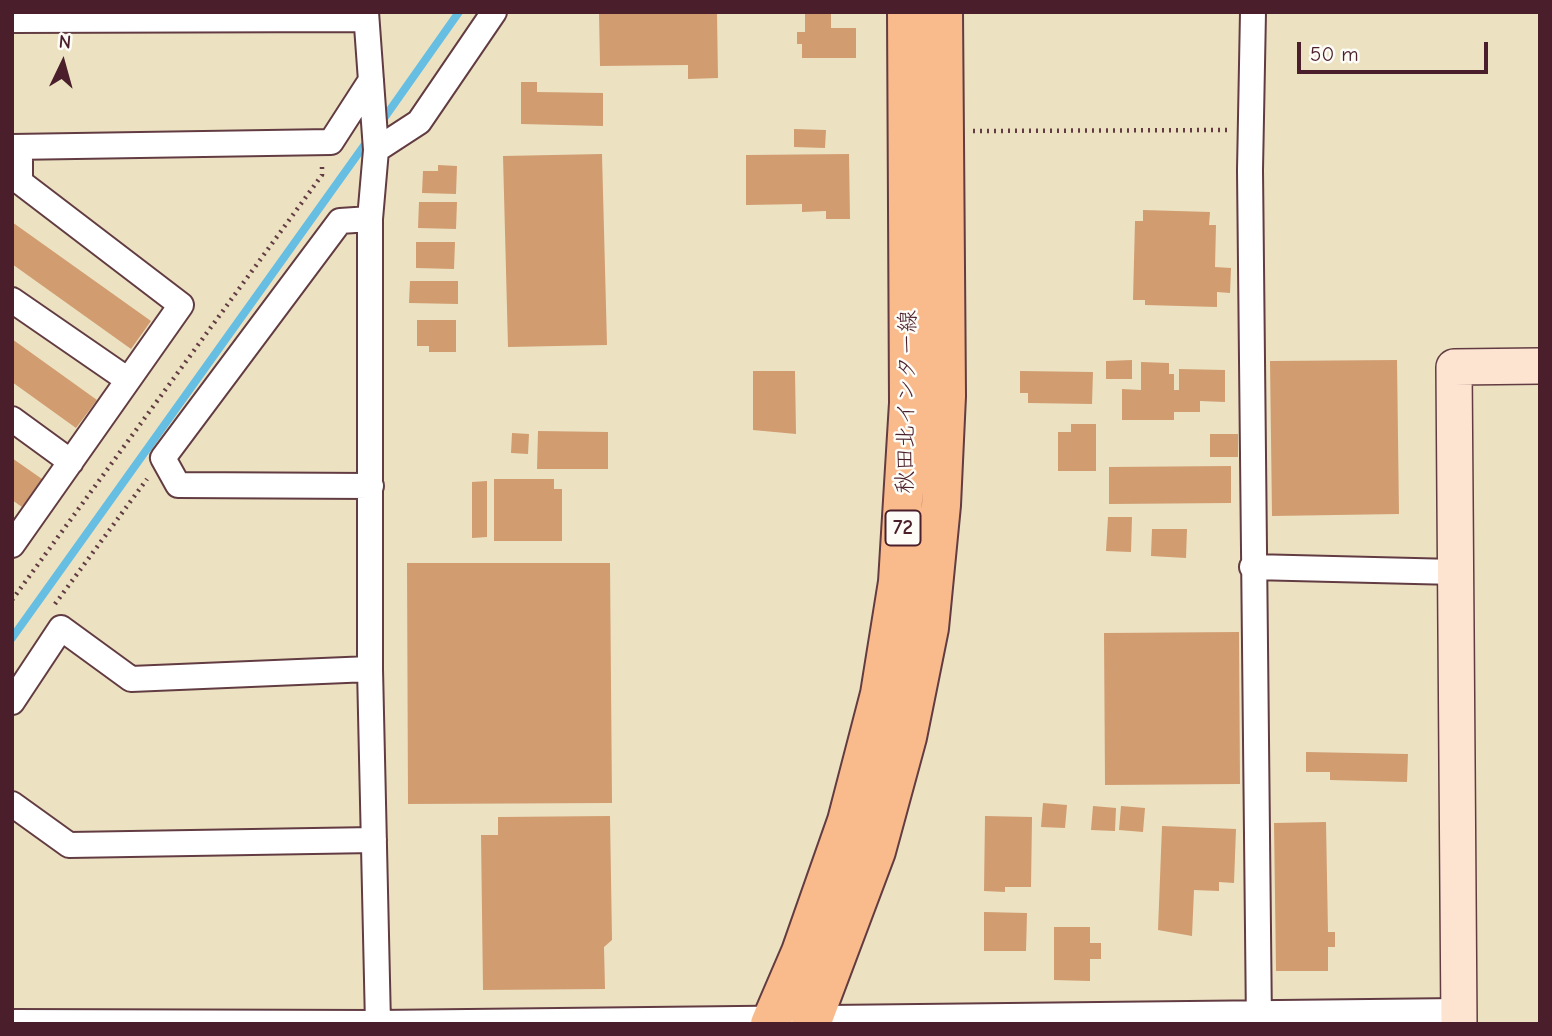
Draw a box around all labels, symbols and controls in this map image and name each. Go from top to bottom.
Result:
north arrow [28,28,98,98]
scale bar [1300,28,1491,72]
text: N [58,31,72,54]
text: 50 m [1310,42,1359,66]
street label: 秋田北インター線 [892,310,922,494]
road number: 72 [886,510,920,546]

